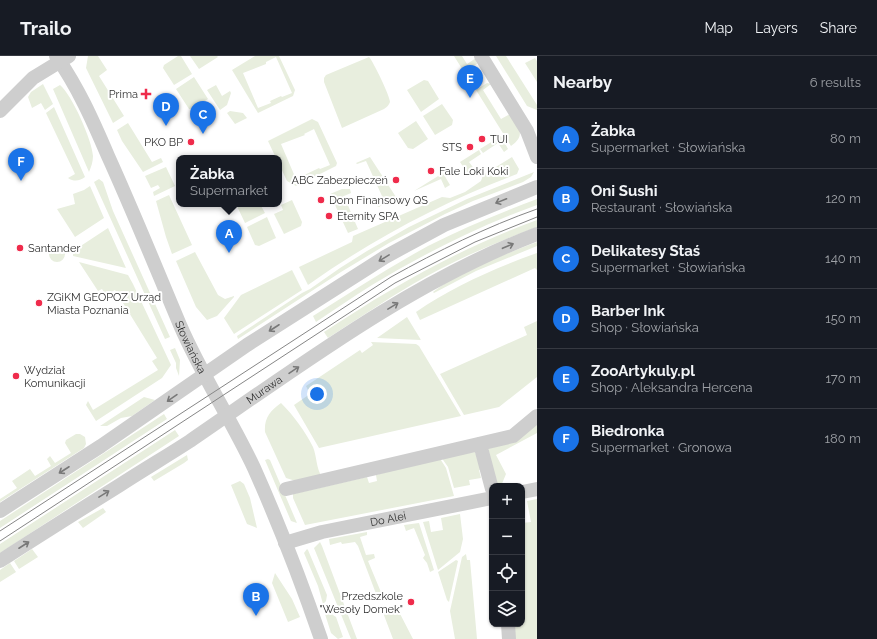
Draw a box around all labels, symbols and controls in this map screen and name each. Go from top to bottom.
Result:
text: Trailo [20,17,71,39]
text: Map [705,20,733,36]
text: Layers [755,20,798,36]
text: Share [820,20,857,36]
pin: E [457,65,483,98]
text: Nearby [553,72,612,92]
text: 6 results [810,75,861,90]
place label: Prima [109,88,138,101]
marker: Prima [141,89,151,99]
pin: D [153,93,179,126]
pin: C [190,101,216,134]
text: Żabka [591,122,635,140]
text: A [562,131,570,146]
text: 80 m [830,131,861,146]
place label: TUI [490,133,508,146]
marker: TUI [477,134,487,144]
place label: PKO BP [144,136,183,149]
marker: PKO BP [186,137,196,147]
text: Supermarket · Słowiańska [591,140,745,155]
place label: STS [442,141,462,154]
marker: STS [465,142,475,152]
pin: F [8,148,34,181]
popup [176,155,282,207]
text: Żabka [190,165,234,183]
place label: Fale Loki Koki [439,165,508,178]
marker: Fale Loki Koki [426,166,436,176]
place label: ABC Zabezpieczeń [292,174,388,187]
marker: ABC Zabezpieczeń [391,175,401,185]
text: Oni Sushi [591,182,657,200]
text: Supermarket [190,183,268,198]
text: B [562,191,570,206]
text: 120 m [825,191,861,206]
place label: Dom Finansowy QS [329,194,428,207]
marker: Dom Finansowy QS [316,195,326,205]
one-way arrow [495,198,507,206]
text: Restaurant · Słowiańska [591,200,732,215]
place label: Eternity SPA [337,210,399,223]
marker: Eternity SPA [324,211,334,221]
pin: A [216,220,242,253]
one-way arrow [501,241,513,249]
place label: Santander [28,242,80,255]
text: Delikatesy Staś [591,242,700,260]
marker: Santander [15,243,25,253]
text: C [562,251,570,266]
text: 140 m [825,251,861,266]
one-way arrow [378,255,390,263]
text: Supermarket · Słowiańska [591,260,745,275]
place label: ZGiKM GEOPOZ Urząd Miasta Poznania [47,291,161,317]
marker: ZGiKM GEOPOZ Urząd Miasta Poznania [34,298,44,308]
one-way arrow [387,302,398,310]
text: Barber Ink [591,302,665,320]
text: D [561,311,571,326]
text: 150 m [825,311,861,326]
street label: Słowiańska [172,319,209,376]
text: Shop · Słowiańska [591,320,699,335]
one-way arrow [269,324,280,332]
text: ZooArtykuly.pl [591,362,695,380]
place label: Wydział Komunikacji [24,364,85,390]
one-way arrow [288,366,299,374]
marker: Wydział Komunikacji [11,371,21,381]
text: E [562,371,570,386]
text: 170 m [825,371,861,386]
street label: Murawa [244,373,285,407]
text: Shop · Aleksandra Hercena [591,380,753,395]
your location [307,384,327,404]
one-way arrow [167,394,178,402]
text: Biedronka [591,422,664,440]
text: F [562,431,570,446]
text: 180 m [825,431,861,446]
text: Supermarket · Gronowa [591,440,732,455]
one-way arrow [59,466,70,474]
map controls [489,483,525,627]
button: + [489,483,525,519]
one-way arrow [98,490,110,498]
street label: Do Alei [369,509,407,529]
button: − [489,519,525,555]
one-way arrow [18,541,30,549]
button: locate [489,555,525,591]
pin: B [243,583,269,616]
place label: Przedszkole "Wesoły Domek" [319,590,404,616]
button: layers [489,591,525,627]
marker: Przedszkole "Wesoły Domek" [406,597,416,607]

